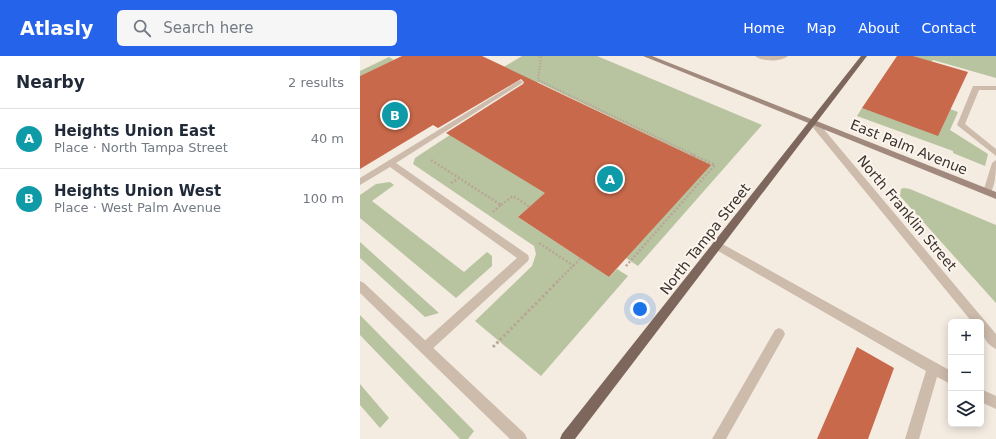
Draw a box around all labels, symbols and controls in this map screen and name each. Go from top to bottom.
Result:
search box [117,10,397,46]
text: Atlasly [20,17,93,39]
icon: search [131,17,153,39]
text: Search here [163,19,253,37]
text: Home [743,20,785,36]
text: Map [807,20,836,36]
text: About [858,20,900,36]
text: Contact [922,20,976,36]
text: Nearby [16,72,85,92]
text: 2 results [288,75,344,90]
pin: B [382,100,408,130]
street label: East Palm Avenue [848,116,970,178]
text: Heights Union East [54,122,215,140]
text: A [24,131,34,146]
text: 40 m [311,131,344,146]
text: Place · North Tampa Street [54,140,228,155]
street label: North Franklin Street [854,152,960,274]
pin: A [597,164,623,194]
street label: North Tampa Street [657,180,754,298]
text: Heights Union West [54,182,221,200]
text: B [24,191,34,206]
text: 100 m [302,191,344,206]
text: Place · West Palm Avenue [54,200,221,215]
your location [630,299,650,319]
map controls [948,319,984,427]
button: + [948,319,984,355]
button: − [948,355,984,391]
button: layers [948,391,984,427]

